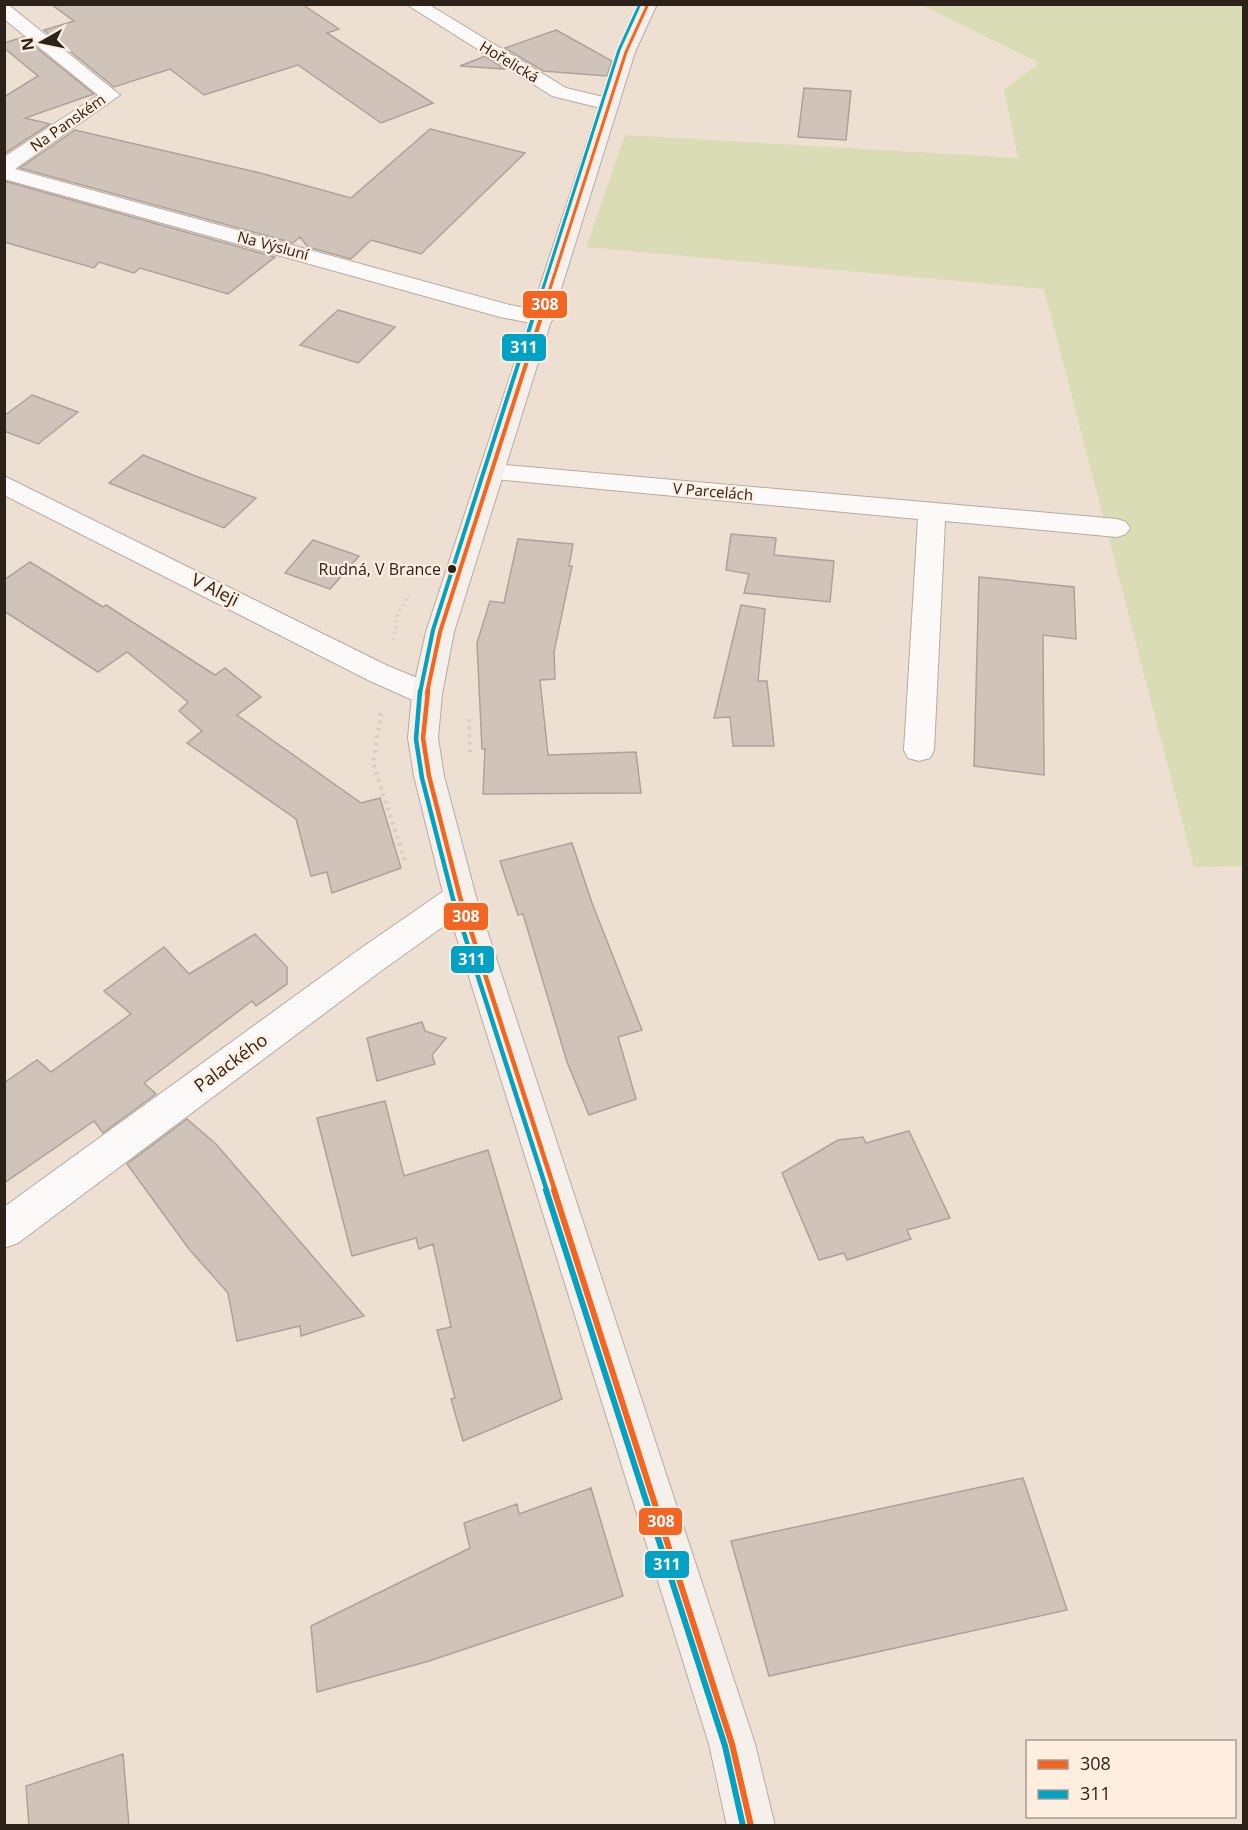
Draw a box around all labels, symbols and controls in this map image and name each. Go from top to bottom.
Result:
north arrow [12,12,72,72]
text: N [15,36,39,52]
street label: Hořelická [476,36,543,87]
street label: Na Panském [26,89,109,155]
street label: Na Výsluní [235,226,312,264]
line badge: 308 [522,290,568,319]
text: 308 [531,293,559,315]
line badge: 311 [501,333,547,362]
text: 311 [510,336,538,358]
street label: V Parcelách [672,478,754,504]
place label: Rudná, V Brance [319,558,441,580]
marker: Rudná, V Brance [446,563,458,575]
street label: V Aleji [187,567,243,611]
line badge: 308 [443,902,489,931]
text: 308 [452,905,480,927]
line badge: 311 [450,945,495,974]
text: 311 [458,948,486,970]
street label: Palackého [189,1027,272,1097]
line badge: 308 [638,1507,683,1536]
text: 308 [647,1510,675,1532]
line badge: 311 [644,1550,690,1579]
text: 311 [653,1553,681,1575]
legend [1026,1740,1236,1818]
text: 308 [1080,1751,1111,1775]
text: 311 [1080,1781,1111,1805]

